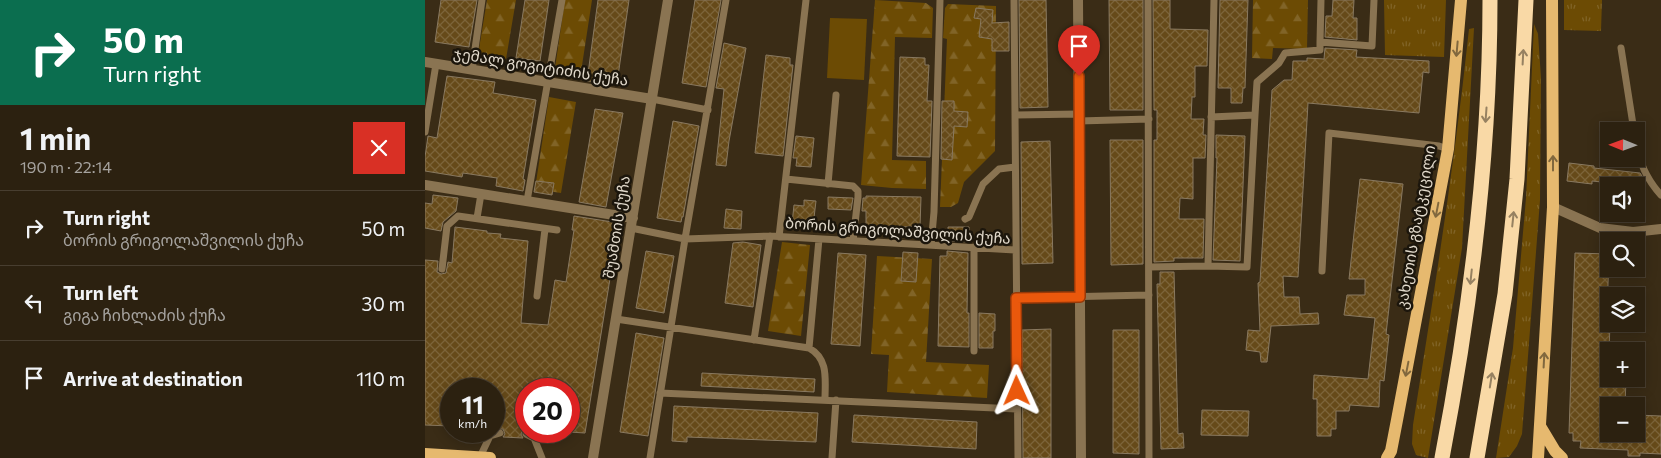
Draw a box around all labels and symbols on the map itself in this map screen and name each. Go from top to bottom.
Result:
pin [1058,25,1100,76]
one-way arrow [1452,40,1462,56]
street label: ჯემალ გოგიტიძის ქუჩა [452,43,630,90]
one-way arrow [1518,49,1528,66]
one-way arrow [1482,107,1491,123]
north arrow [1600,122,1645,168]
street label: კახეთის გზატკეცილი [1392,144,1439,311]
one-way arrow [1548,155,1558,171]
street label: შუამთის ქუჩა [599,174,634,280]
one-way arrow [1431,201,1441,217]
one-way arrow [1508,211,1518,227]
street label: ბორის გრიგოლაშვილის ქუჩა [785,213,1011,248]
one-way arrow [1466,268,1476,284]
one-way arrow [1539,352,1548,368]
one-way arrow [1401,361,1411,377]
position arrow [990,364,1042,416]
one-way arrow [1486,372,1496,388]
speed limit sign: 20 [515,378,580,443]

